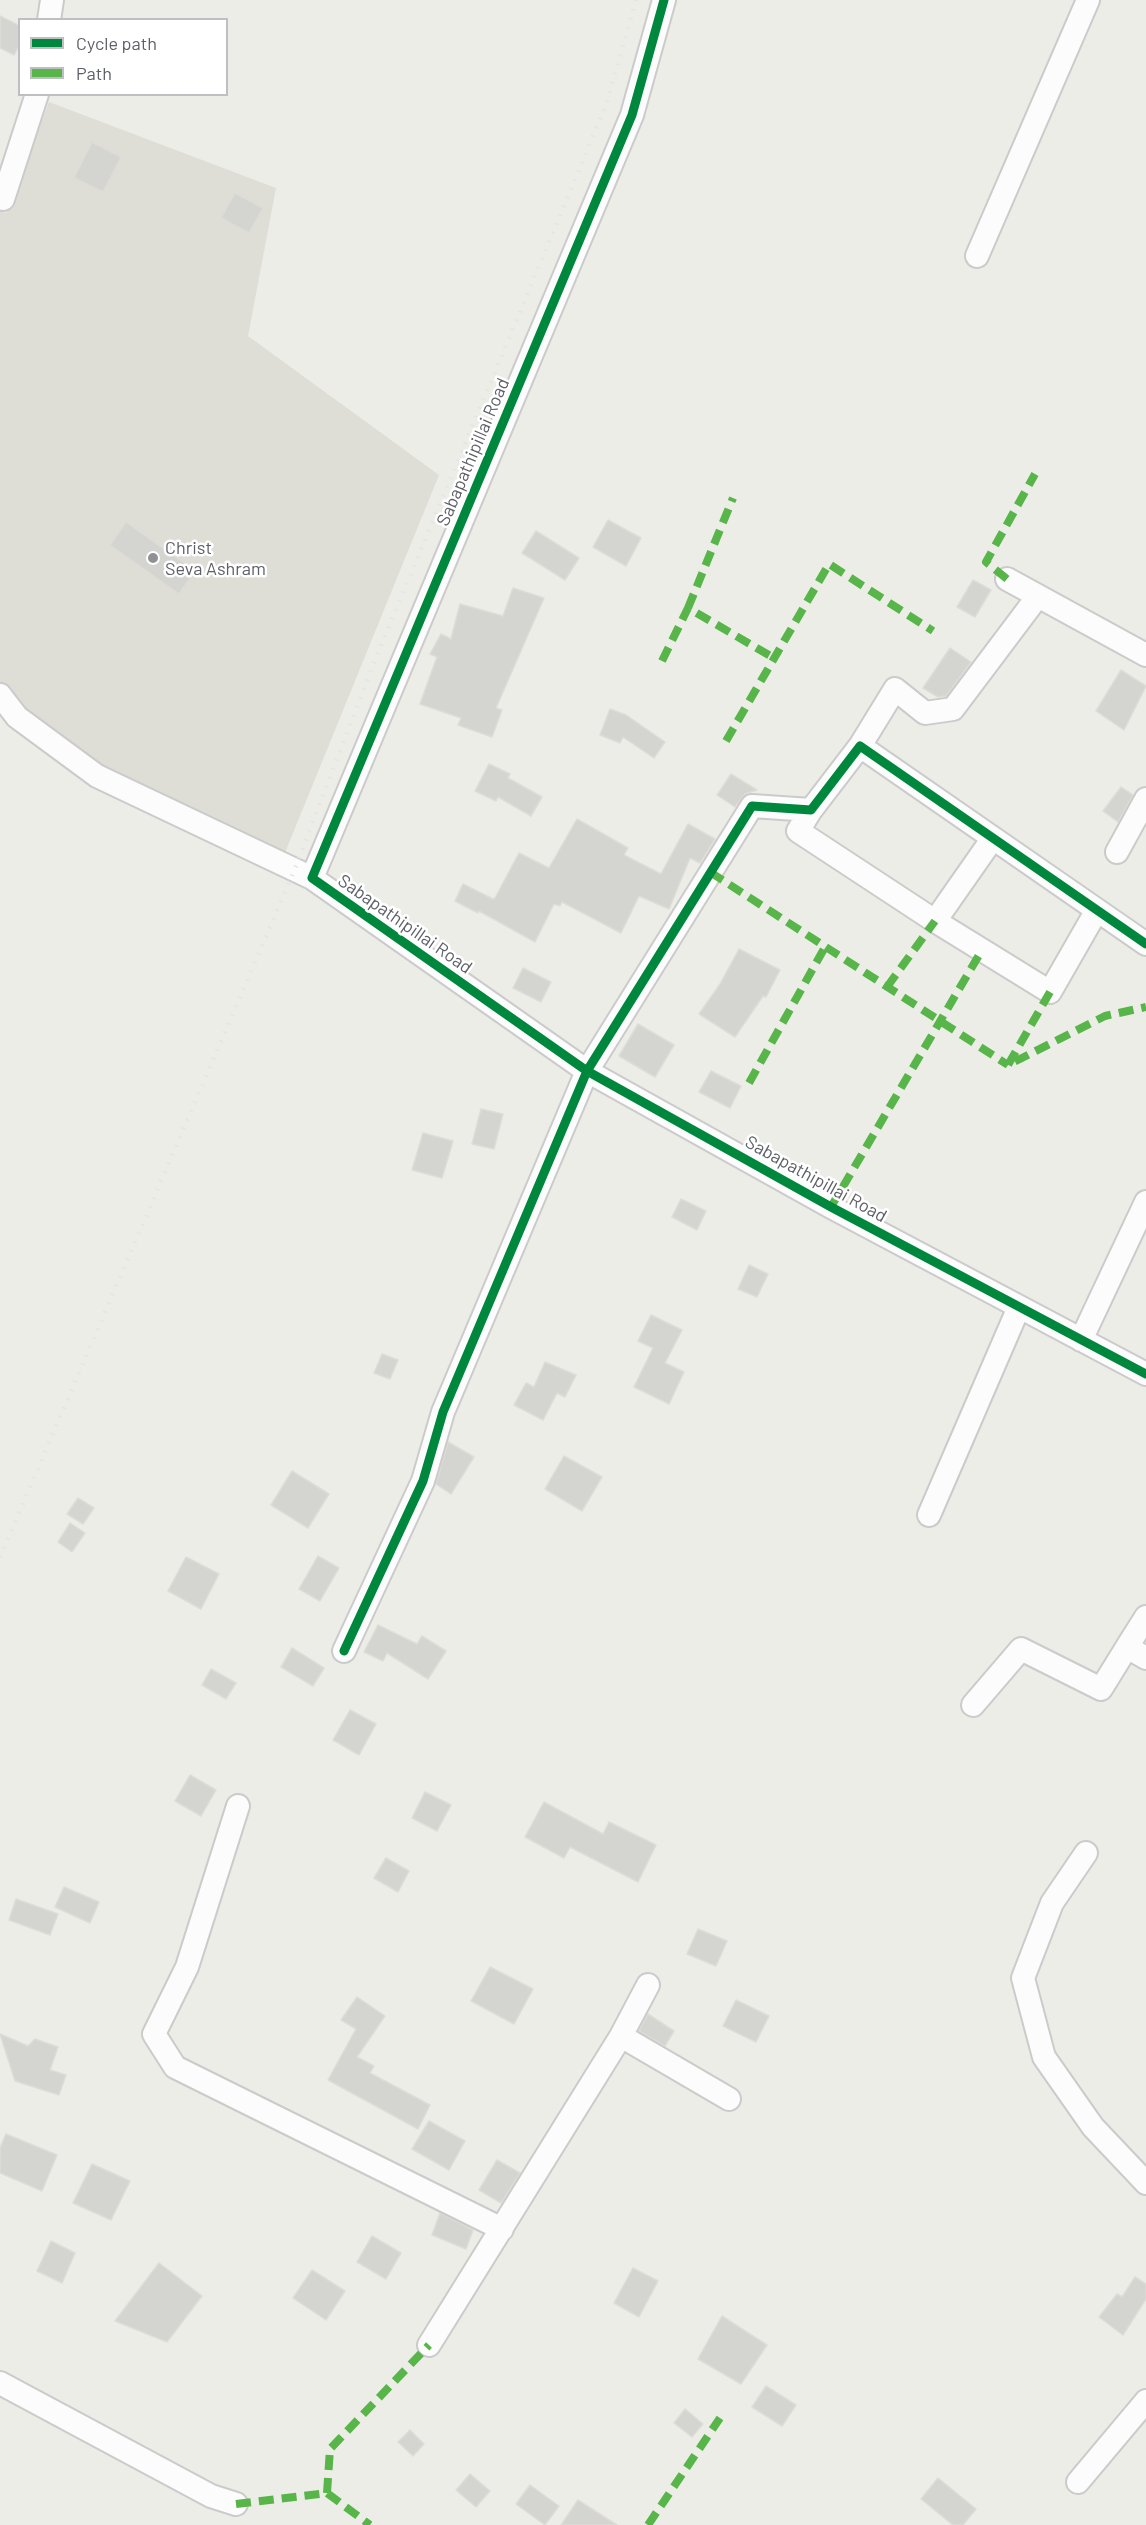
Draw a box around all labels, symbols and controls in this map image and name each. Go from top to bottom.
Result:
legend [18,18,228,96]
text: Cycle path [76,32,157,54]
text: Path [76,62,112,84]
street label: Sabapathipillai Road [432,375,514,529]
place label: Christ Seva Ashram [165,537,266,580]
marker: Christ Seva Ashram [146,551,160,565]
street label: Sabapathipillai Road [334,870,476,978]
street label: Sabapathipillai Road [741,1131,891,1227]

